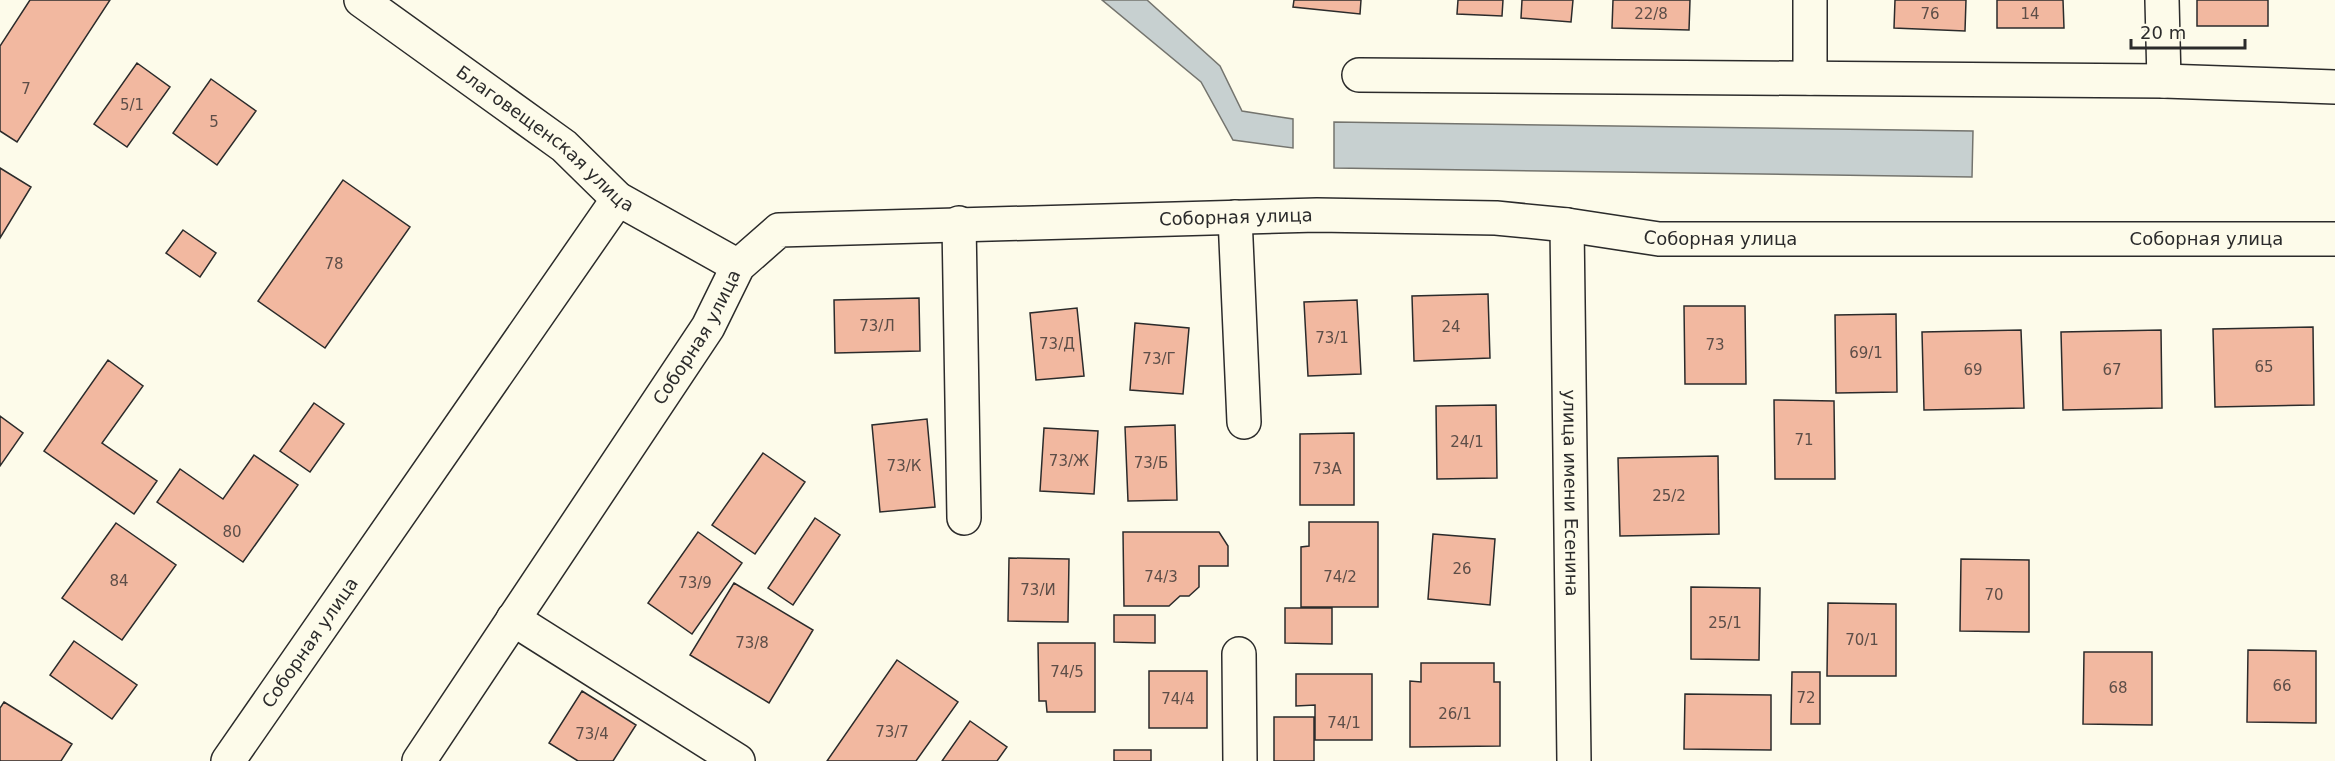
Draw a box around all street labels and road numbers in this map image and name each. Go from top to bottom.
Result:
street label: Благовещенская улица [452,61,638,216]
street label: Соборная улица [1159,204,1313,229]
street label: Соборная улица [1642,226,1797,249]
street label: Соборная улица [2130,228,2283,249]
street label: Соборная улица [648,266,745,409]
street label: улица имени Есенина [1559,389,1583,597]
street label: Соборная улица [257,573,362,712]

